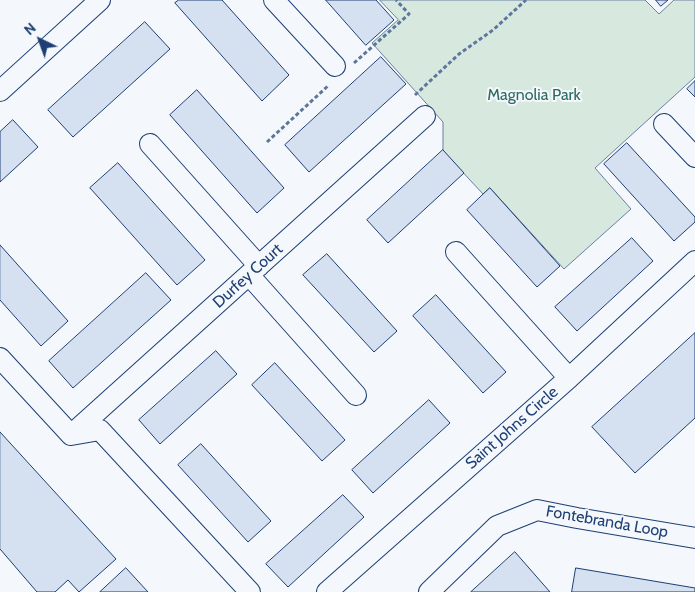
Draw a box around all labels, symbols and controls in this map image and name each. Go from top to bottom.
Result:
north arrow [15,15,65,65]
text: N [20,19,40,39]
park label: Magnolia Park [487,85,581,105]
street label: Durfey Court [209,240,287,312]
street label: Saint Johns Circle [462,383,562,473]
street label: Fontebranda Loop [544,502,670,542]

